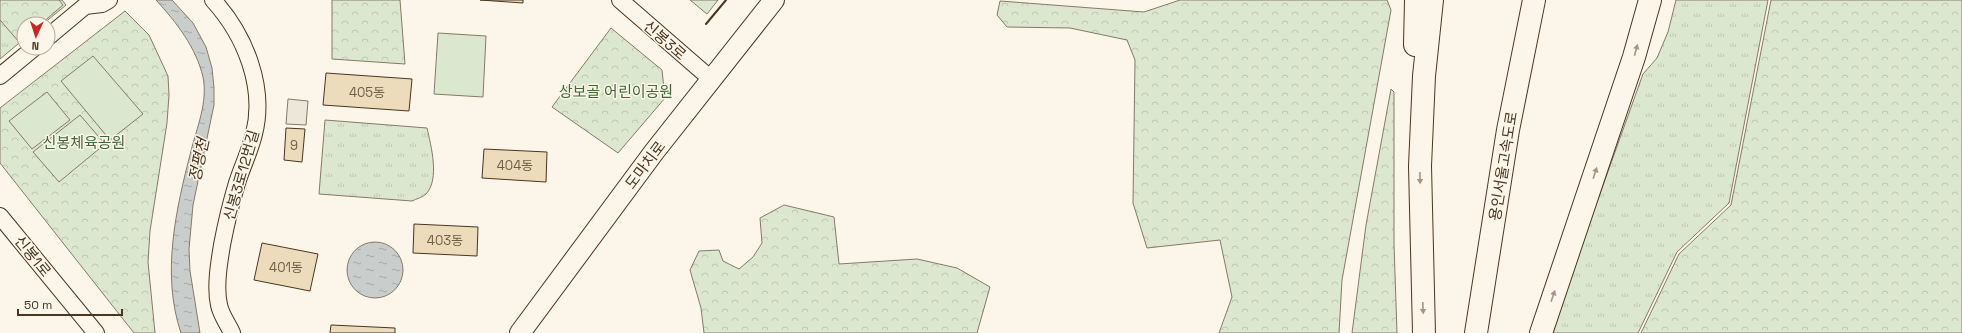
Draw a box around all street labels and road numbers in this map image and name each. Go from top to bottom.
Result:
street label: 신봉3로 [640,16,690,64]
street label: 용인서울고속도로 [1485,110,1521,222]
street label: 신봉3로12번길 [219,127,263,223]
street label: 도마치로 [621,137,669,193]
street label: 신봉1로 [11,231,55,281]

